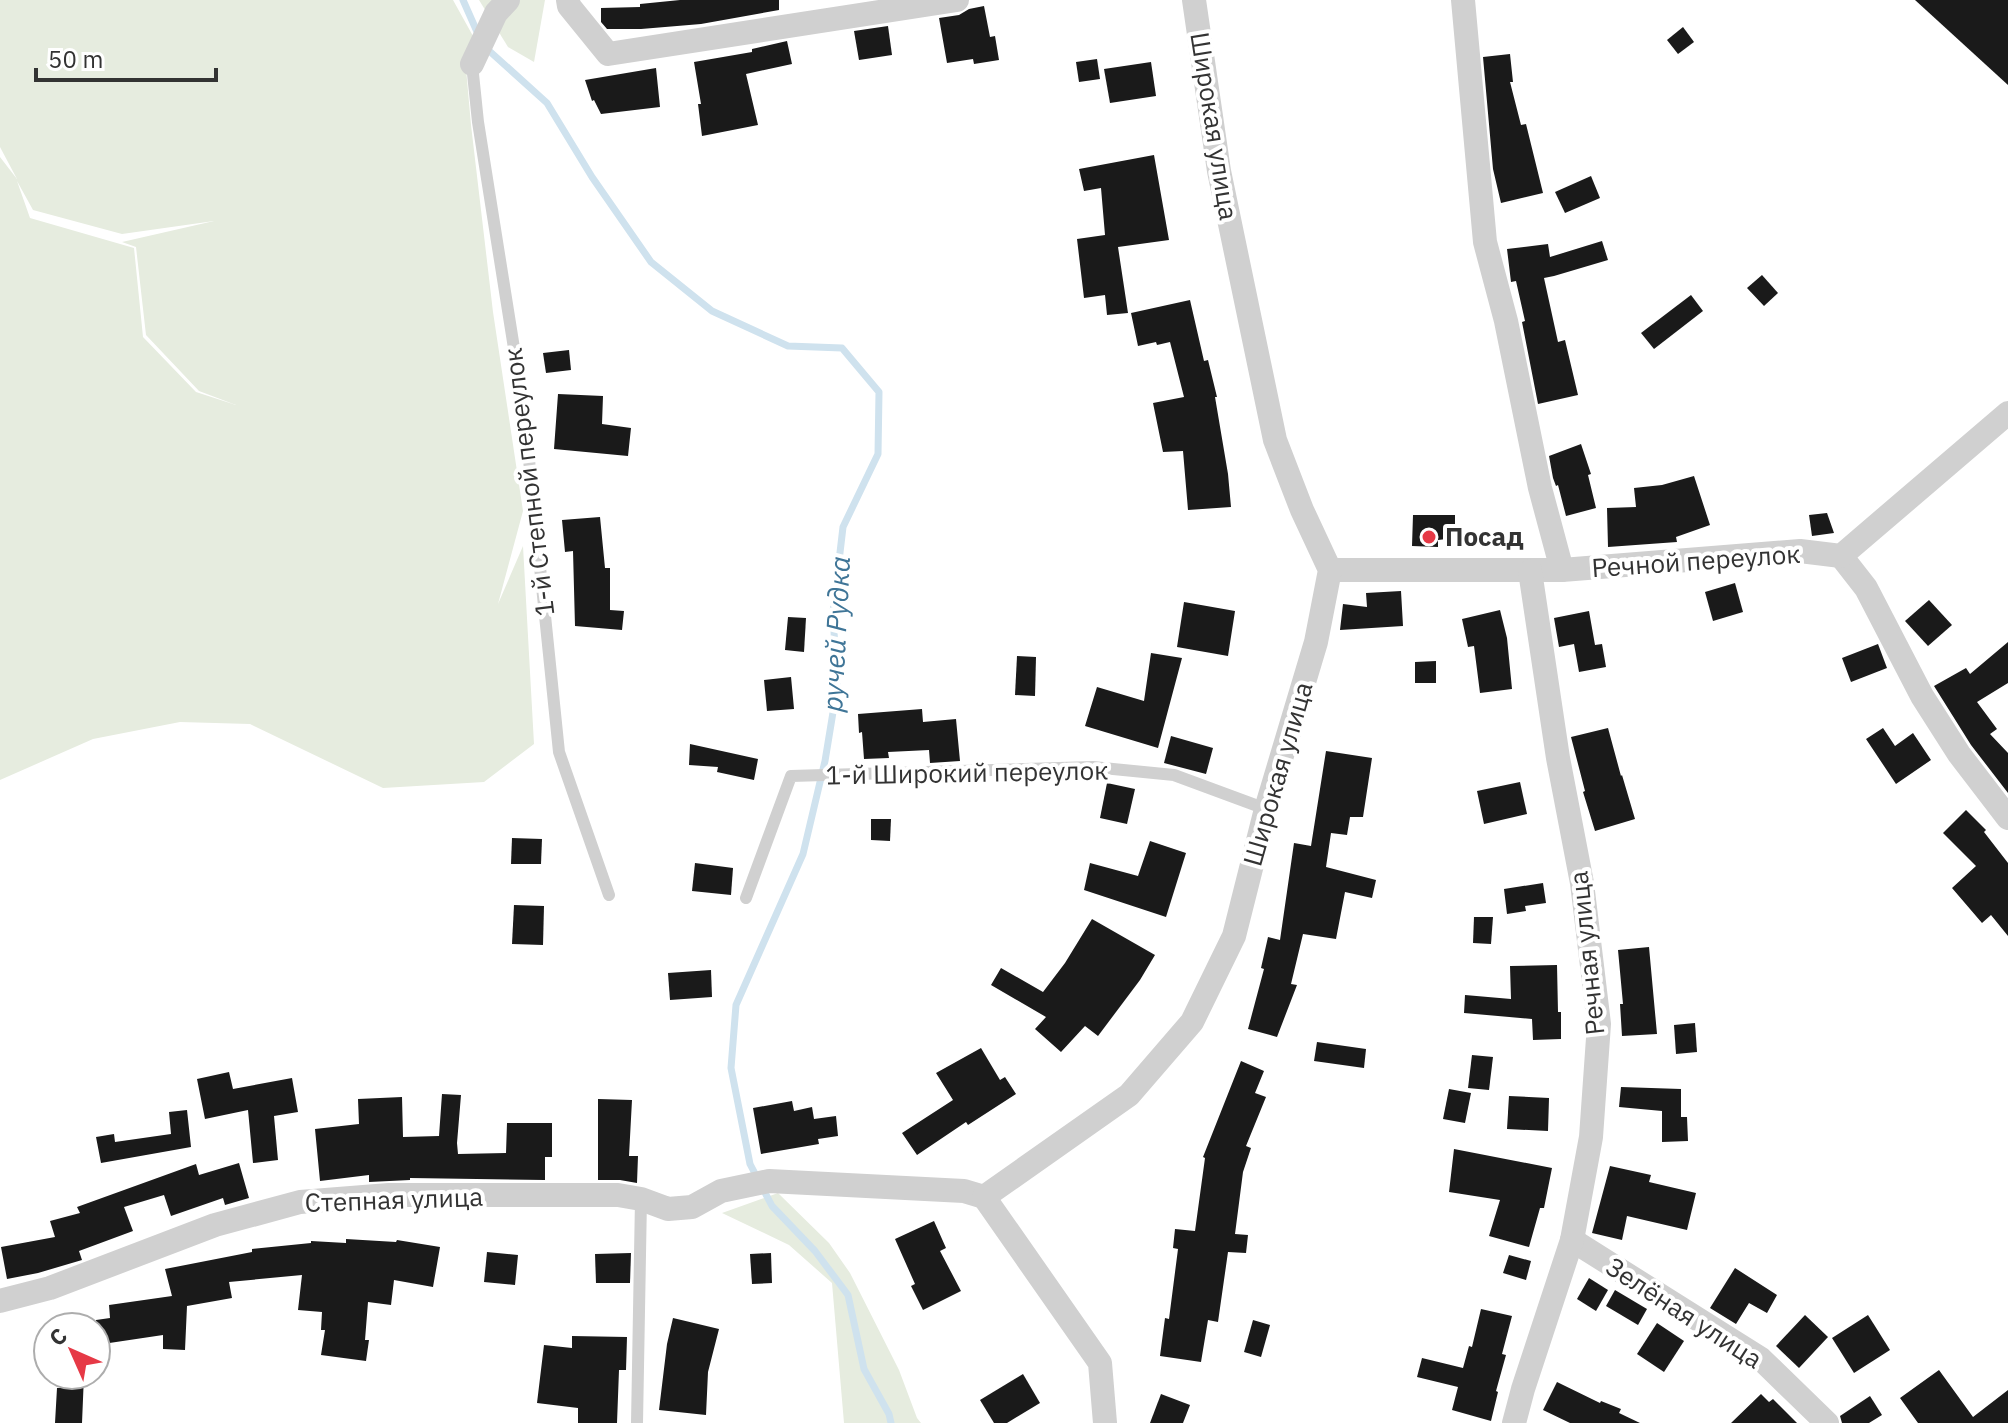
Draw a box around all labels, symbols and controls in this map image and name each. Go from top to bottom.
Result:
street label: Широкая улица [1183,29,1247,222]
scale bar [36,32,216,82]
text: 50 m [48,43,103,75]
street label: 1-й Степной переулок [495,346,561,618]
place label: Посад [1445,519,1524,553]
marker: Посад [1420,528,1438,546]
street label: Речной переулок [1590,536,1802,584]
water label: ручей Рудка [813,555,858,714]
street label: Широкая улица [1235,678,1320,870]
street label: 1-й Широкий переулок [825,753,1109,791]
street label: Речная улица [1560,869,1612,1037]
street label: Степная улица [304,1179,484,1219]
street label: Зелёная улица [1600,1249,1769,1375]
north arrow [32,1311,112,1391]
text: С [42,1321,73,1352]

